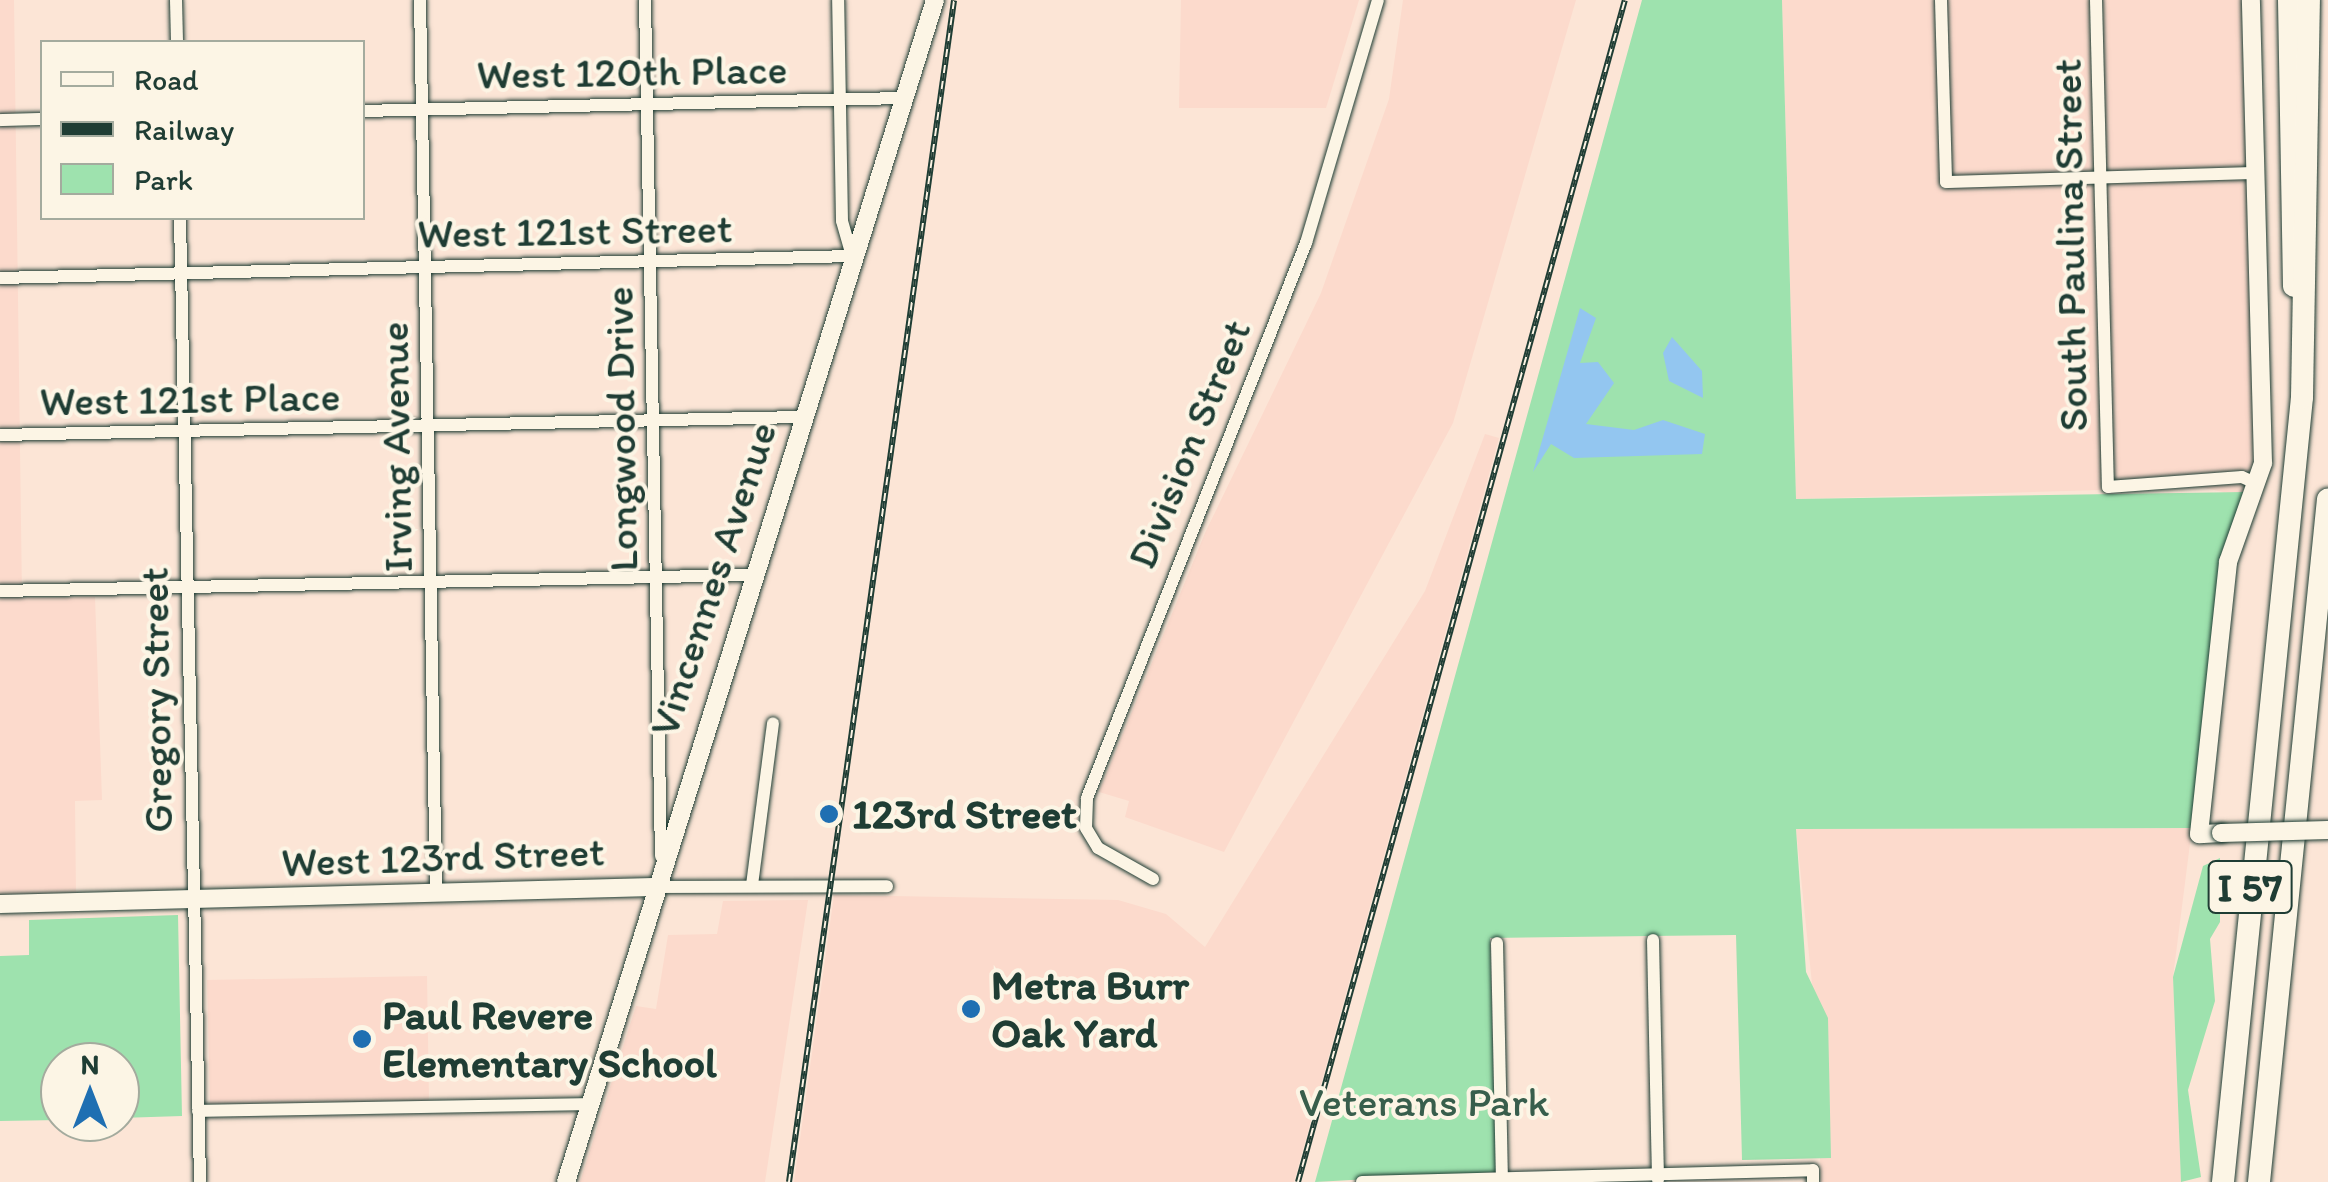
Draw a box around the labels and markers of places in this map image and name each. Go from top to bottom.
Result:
place label: 123rd Street [852,789,1076,839]
marker: 123rd Street [816,801,842,827]
place label: Metra Burr Oak Yard [991,960,1189,1058]
place label: Paul Revere Elementary School [382,990,717,1088]
marker: Metra Burr Oak Yard [960,998,982,1020]
marker: Paul Revere Elementary School [351,1028,373,1050]

